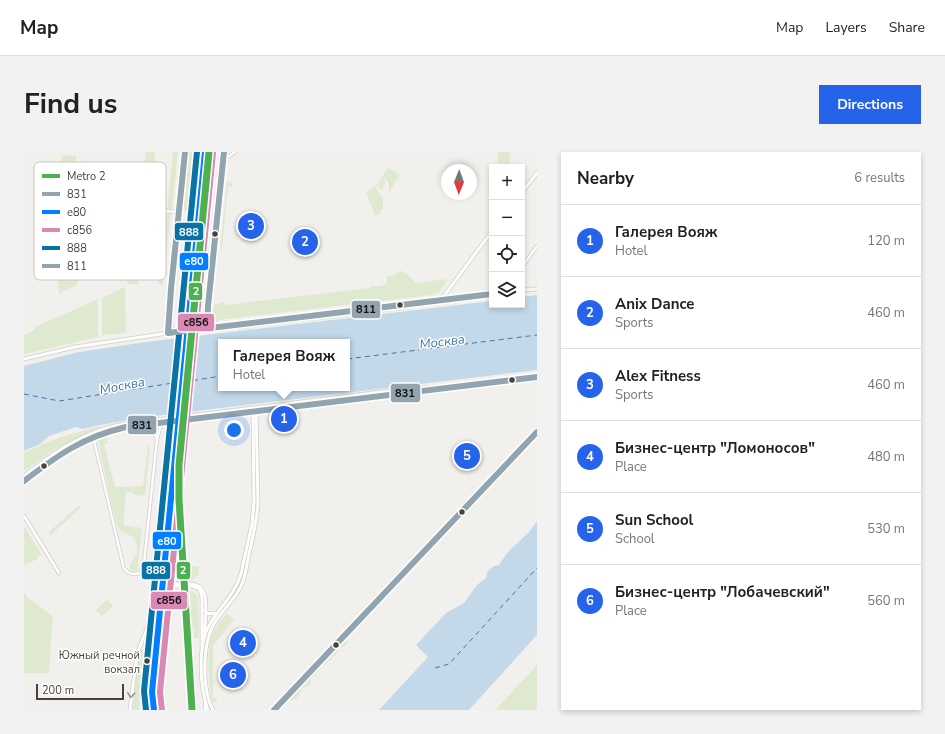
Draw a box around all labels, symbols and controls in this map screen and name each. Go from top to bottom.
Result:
text: Map [20,15,58,41]
text: Map [776,18,803,37]
text: Layers [825,18,867,37]
text: Share [889,18,925,37]
text: Find us [24,85,118,123]
button: Directions [819,85,921,124]
legend [34,162,166,280]
north arrow [441,164,477,200]
map controls [489,164,525,308]
button: + [489,164,525,200]
text: Nearby [577,167,634,190]
text: Metro 2 [67,169,106,184]
text: 6 results [854,169,905,187]
text: 831 [67,187,87,202]
button: − [489,200,525,236]
text: е80 [67,205,87,220]
pin: 3 [238,211,264,241]
line badge: 888 [174,222,204,241]
text: Галерея Вояж [615,222,717,242]
text: с856 [67,223,92,238]
text: 888 [179,225,199,240]
pin: 2 [292,227,318,257]
unlabelled marker [210,229,220,239]
text: 1 [586,232,594,250]
text: 120 m [867,232,905,250]
button: locate [489,236,525,272]
text: 888 [67,241,87,256]
text: Hotel [615,242,647,260]
line badge: е80 [179,252,209,271]
text: е80 [184,254,204,269]
text: 811 [67,259,87,274]
button: layers [489,272,525,308]
line badge: 2 [188,282,203,301]
text: 2 [193,284,200,299]
text: Anix Dance [615,294,694,314]
line badge: 811 [351,300,381,319]
unlabelled marker [395,300,405,310]
text: 811 [356,302,376,317]
text: 2 [586,304,594,322]
text: 460 m [867,304,905,322]
line badge: с856 [177,313,215,332]
text: Sports [615,314,654,332]
text: с856 [183,315,209,330]
water label: Москва [418,330,466,354]
popup [218,339,350,391]
text: Галерея Вояж [233,346,335,366]
text: Hotel [233,366,265,384]
text: Alex Fitness [615,366,701,386]
water label: Москва [98,373,146,399]
unlabelled marker [507,375,517,385]
text: 3 [586,376,594,394]
text: 460 m [867,376,905,394]
line badge: 831 [390,383,421,403]
text: 831 [395,386,415,401]
text: Sports [615,386,654,404]
pin: 1 [271,404,297,434]
line badge: 831 [127,415,157,435]
text: 831 [132,418,152,433]
your location [224,420,244,440]
text: Бизнес-центр "Ломоносов" [615,438,815,458]
pin: 5 [454,441,480,471]
text: 4 [586,448,594,466]
text: 480 m [867,448,905,466]
text: Place [615,458,647,476]
unlabelled marker [39,461,49,471]
unlabelled marker [457,507,467,517]
text: Sun School [615,510,693,530]
text: 5 [586,520,594,538]
text: 530 m [867,520,905,538]
text: School [615,530,655,548]
line badge: е80 [152,531,182,550]
text: е80 [157,534,177,549]
line badge: 888 [141,561,171,580]
line badge: 2 [176,561,191,580]
text: 888 [146,563,166,578]
text: 2 [180,563,187,578]
text: Бизнес-центр "Лобачевский" [615,582,830,602]
line badge: с856 [150,591,188,610]
text: 6 [586,592,594,610]
text: 560 m [867,592,905,610]
text: с856 [156,593,182,608]
text: Place [615,602,647,620]
pin: 4 [230,628,256,658]
unlabelled marker [331,640,341,650]
place label: Южный речной вокзал [59,648,140,677]
marker: Южный речной вокзал [142,656,152,666]
pin: 6 [220,660,246,690]
scale bar [36,682,124,701]
text: 200 m [42,683,74,698]
one-way arrow [127,692,136,698]

